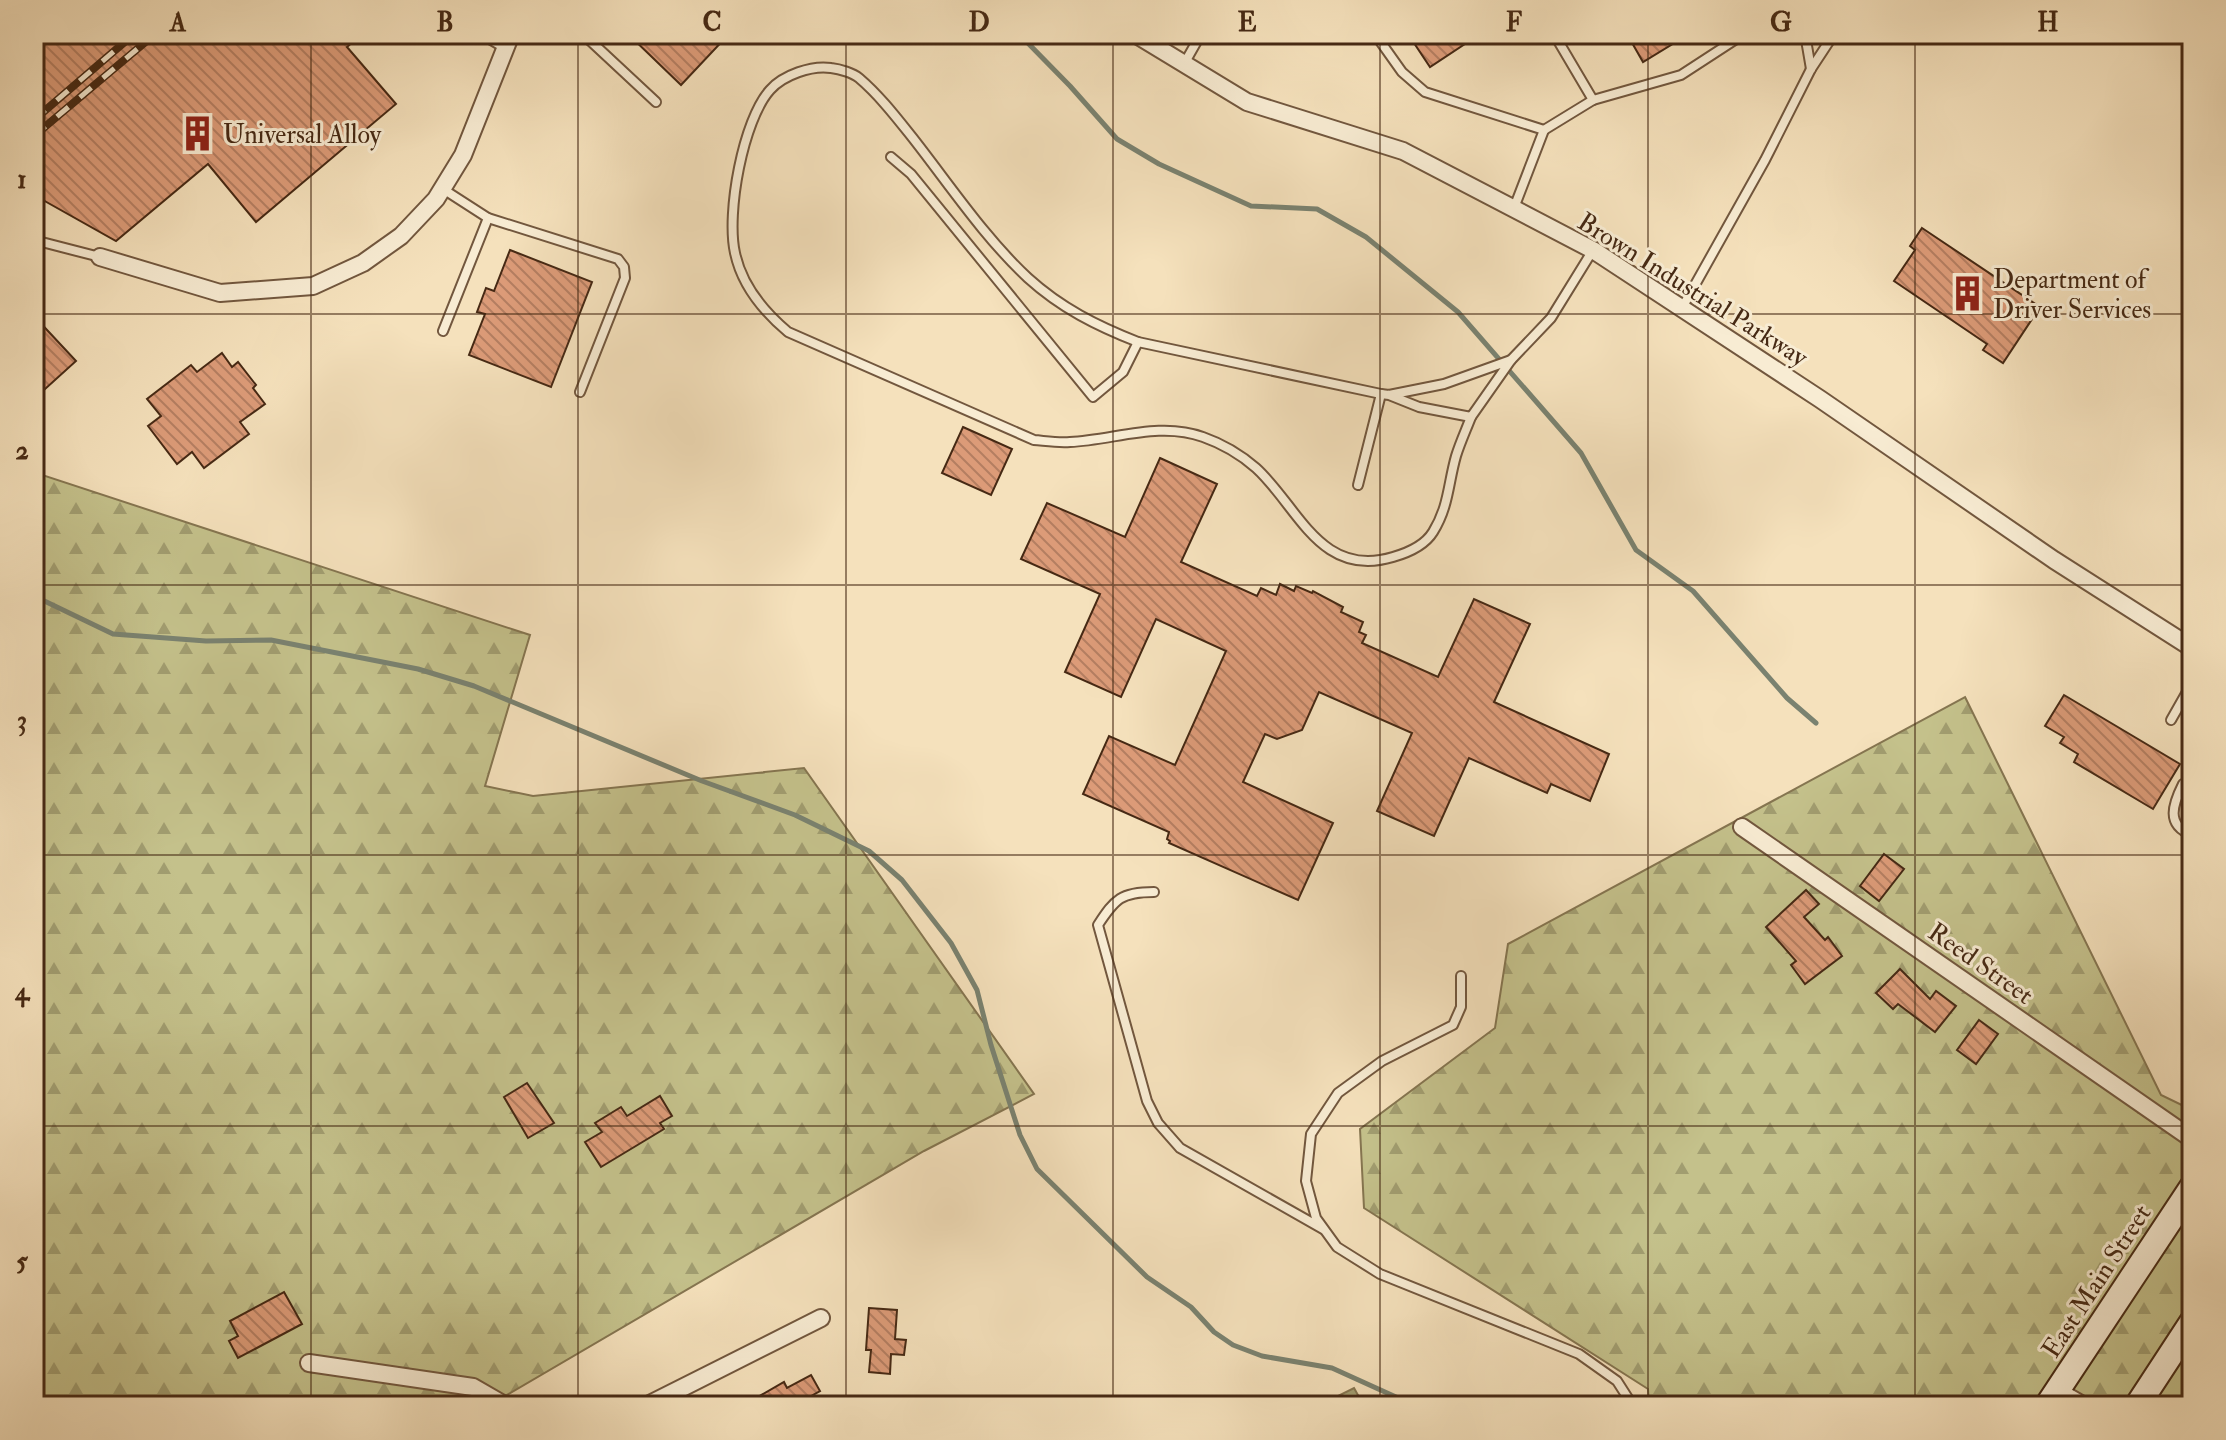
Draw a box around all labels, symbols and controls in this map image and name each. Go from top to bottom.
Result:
text: A [169,7,187,39]
text: B [436,7,454,39]
text: C [702,7,722,39]
text: D [968,7,990,39]
text: E [1238,7,1257,39]
text: F [1506,7,1523,39]
text: G [1770,7,1792,39]
text: H [2037,7,2059,39]
building icon: Universal Alloy [178,115,216,153]
place label: Universal Alloy [223,119,382,151]
text: 1 [17,164,27,196]
street label: Brown Industrial Parkway [1571,206,1814,374]
place label: Department of Driver Services [1993,264,2151,326]
building icon: Department of Driver Services [1948,275,1986,313]
text: 2 [15,435,29,467]
text: 3 [17,705,27,737]
street label: Reed Street [1922,916,2039,1012]
text: 4 [14,976,31,1008]
street label: East Main Street [2035,1199,2158,1364]
text: 5 [16,1246,28,1278]

